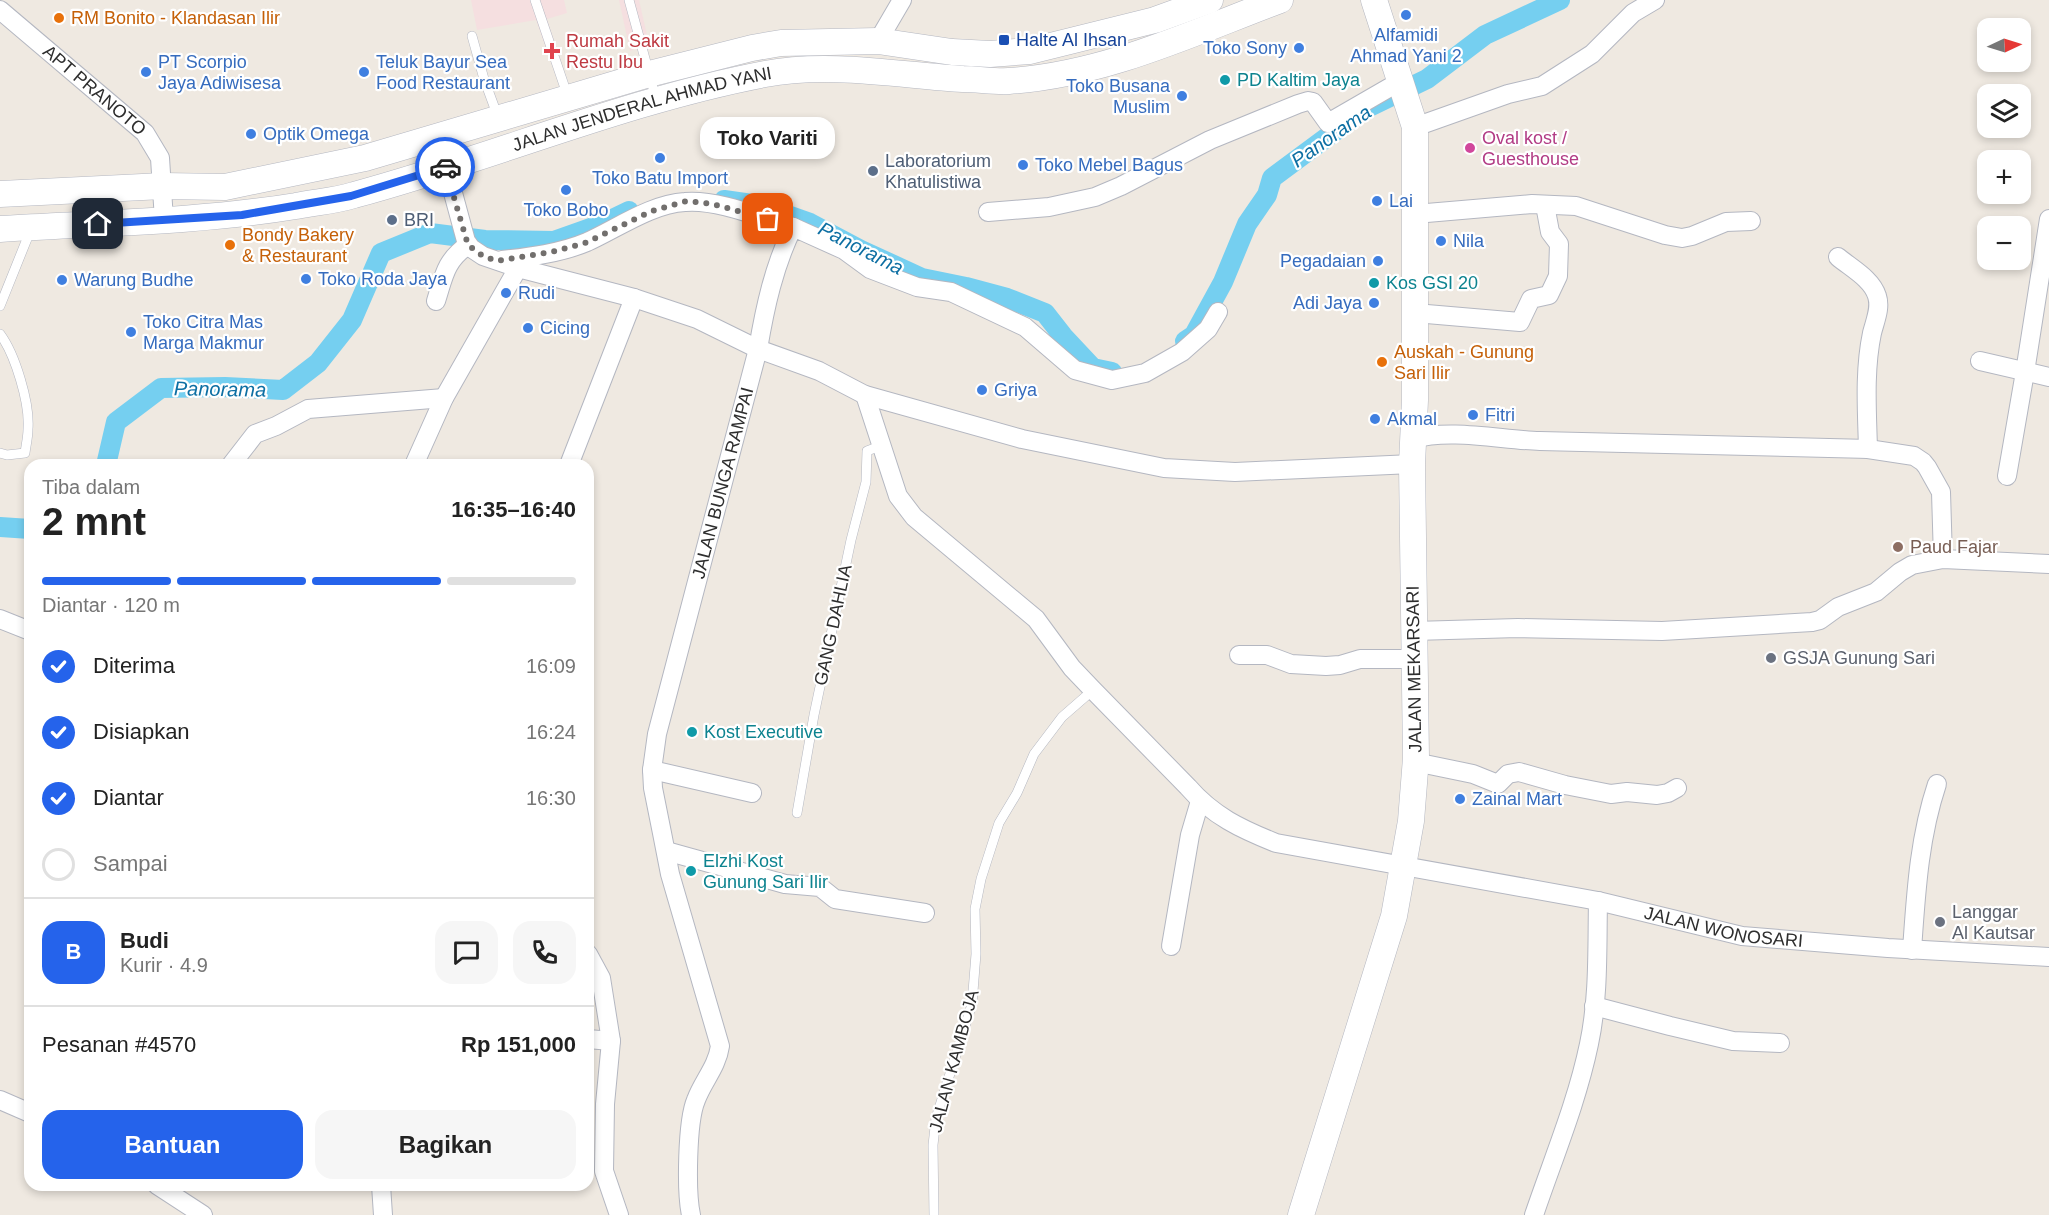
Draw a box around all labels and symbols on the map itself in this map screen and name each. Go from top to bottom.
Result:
place label: RM Bonito - Klandasan Ilir [71,8,280,28]
marker: Alfamidi Ahmad Yani 2 [1399,8,1413,22]
marker: RM Bonito - Klandasan Ilir [52,11,66,25]
north arrow [1977,18,2031,72]
place label: Alfamidi Ahmad Yani 2 [1350,25,1462,66]
place label: Halte Al Ihsan [1016,30,1127,50]
place label: Rumah Sakit Restu Ibu [566,31,669,72]
marker: Halte Al Ihsan [997,33,1011,47]
place label: Toko Sony [1203,38,1287,58]
street label: APT PRANOTO [39,41,150,139]
marker: Toko Sony [1292,41,1306,55]
marker: Rumah Sakit Restu Ibu [543,42,561,60]
place label: PT Scorpio Jaya Adiwisesa [158,52,282,93]
place label: Teluk Bayur Sea Food Restaurant [376,52,510,93]
street label: JALAN JENDERAL AHMAD YANI [510,63,773,155]
marker: PT Scorpio Jaya Adiwisesa [139,65,153,79]
marker: Teluk Bayur Sea Food Restaurant [357,65,371,79]
place label: PD Kaltim Jaya [1237,70,1361,90]
marker: PD Kaltim Jaya [1218,73,1232,87]
place label: Toko Busana Muslim [1066,76,1171,117]
marker: Toko Busana Muslim [1175,89,1189,103]
water label: Panorama [1287,101,1375,171]
callout: Toko Variti [700,117,836,159]
place label: Optik Omega [263,124,370,144]
marker: Optik Omega [244,127,258,141]
place label: Oval kost / Guesthouse [1482,128,1579,169]
courier [415,137,475,197]
marker: Oval kost / Guesthouse [1463,141,1477,155]
marker: Toko Batu Import [653,151,667,165]
place label: Laboratorium Khatulistiwa [885,151,991,192]
place label: Toko Mebel Bagus [1035,155,1183,175]
marker: Toko Mebel Bagus [1016,158,1030,172]
marker: Laboratorium Khatulistiwa [866,164,880,178]
place label: Toko Batu Import [592,168,728,188]
marker: Toko Bobo [559,183,573,197]
place label: Lai [1389,191,1413,211]
pin [742,193,793,244]
marker: Lai [1370,194,1384,208]
pin [72,198,123,249]
place label: Toko Bobo [523,200,609,220]
place label: BRI [404,210,434,230]
marker: BRI [385,213,399,227]
water label: Panorama [815,217,907,279]
place label: Bondy Bakery & Restaurant [242,225,354,266]
place label: Nila [1453,231,1485,251]
marker: Nila [1434,234,1448,248]
marker: Bondy Bakery & Restaurant [223,238,237,252]
place label: Pegadaian [1280,251,1366,271]
marker: Pegadaian [1371,254,1385,268]
place label: Toko Roda Jaya [318,269,448,289]
place label: Warung Budhe [74,270,193,290]
marker: Toko Roda Jaya [299,272,313,286]
marker: Warung Budhe [55,273,69,287]
place label: Kos GSI 20 [1386,273,1478,293]
marker: Kos GSI 20 [1367,276,1381,290]
place label: Rudi [518,283,555,303]
marker: Rudi [499,286,513,300]
place label: Adi Jaya [1293,293,1363,313]
marker: Adi Jaya [1367,296,1381,310]
place label: Toko Citra Mas Marga Makmur [143,312,264,353]
place label: Cicing [540,318,590,338]
marker: Cicing [521,321,535,335]
marker: Toko Citra Mas Marga Makmur [124,325,138,339]
place label: Auskah - Gunung Sari Ilir [1394,342,1534,383]
marker: Auskah - Gunung Sari Ilir [1375,355,1389,369]
water label: Panorama [174,377,266,401]
place label: Griya [994,380,1038,400]
marker: Griya [975,383,989,397]
street label: JALAN BUNGA RAMPAI [688,385,758,581]
place label: Fitri [1485,405,1515,425]
marker: Fitri [1466,408,1480,422]
place label: Akmal [1387,409,1437,429]
marker: Akmal [1368,412,1382,426]
place label: Paud Fajar [1910,537,1998,557]
marker: Paud Fajar [1891,540,1905,554]
street label: GANG DAHLIA [810,563,856,687]
street label: JALAN MEKARSARI [1403,585,1425,753]
place label: GSJA Gunung Sari [1783,648,1935,668]
marker: GSJA Gunung Sari [1764,651,1778,665]
place label: Kost Executive [704,722,823,742]
marker: Kost Executive [685,725,699,739]
place label: Zainal Mart [1472,789,1562,809]
marker: Zainal Mart [1453,792,1467,806]
place label: Elzhi Kost Gunung Sari Ilir [703,851,828,892]
marker: Elzhi Kost Gunung Sari Ilir [684,864,698,878]
place label: Langgar Al Kautsar [1952,902,2035,943]
street label: JALAN WONOSARI [1642,903,1804,951]
marker: Langgar Al Kautsar [1933,915,1947,929]
street label: JALAN KAMBOJA [925,987,983,1135]

